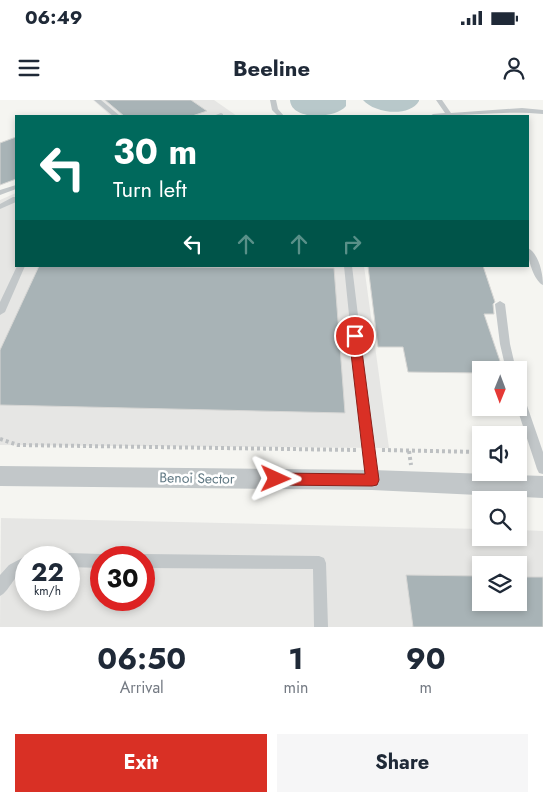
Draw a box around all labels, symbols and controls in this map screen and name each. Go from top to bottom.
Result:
text: 06:49 [25,4,82,31]
text: Beeline [233,52,310,84]
icon: menu [15,54,43,82]
icon: person [500,54,528,82]
text: 30 m [113,127,197,177]
icon: left [30,135,95,200]
text: Turn left [113,173,187,205]
icon: left [179,230,207,258]
icon: ahead [232,230,260,258]
icon: ahead [285,230,313,258]
icon: right [338,230,366,258]
pin [334,315,376,357]
icon: arrive [341,322,369,350]
north arrow [472,361,528,416]
map controls [472,361,527,611]
button: sound [472,426,527,481]
position arrow [249,452,301,504]
street label: Benoi Sector [159,467,235,489]
button: search [472,491,527,546]
speed limit sign: 30 [90,546,155,611]
text: 22 [31,554,64,590]
button: layers [472,556,527,611]
text: km/h [34,582,61,600]
text: 06:50 [97,637,186,680]
text: 1 [288,637,304,680]
text: 90 [406,637,446,680]
text: Arrival [120,676,164,699]
text: min [283,676,308,699]
text: m [419,676,432,699]
button: Exit [15,734,267,792]
button: Share [277,734,528,792]

